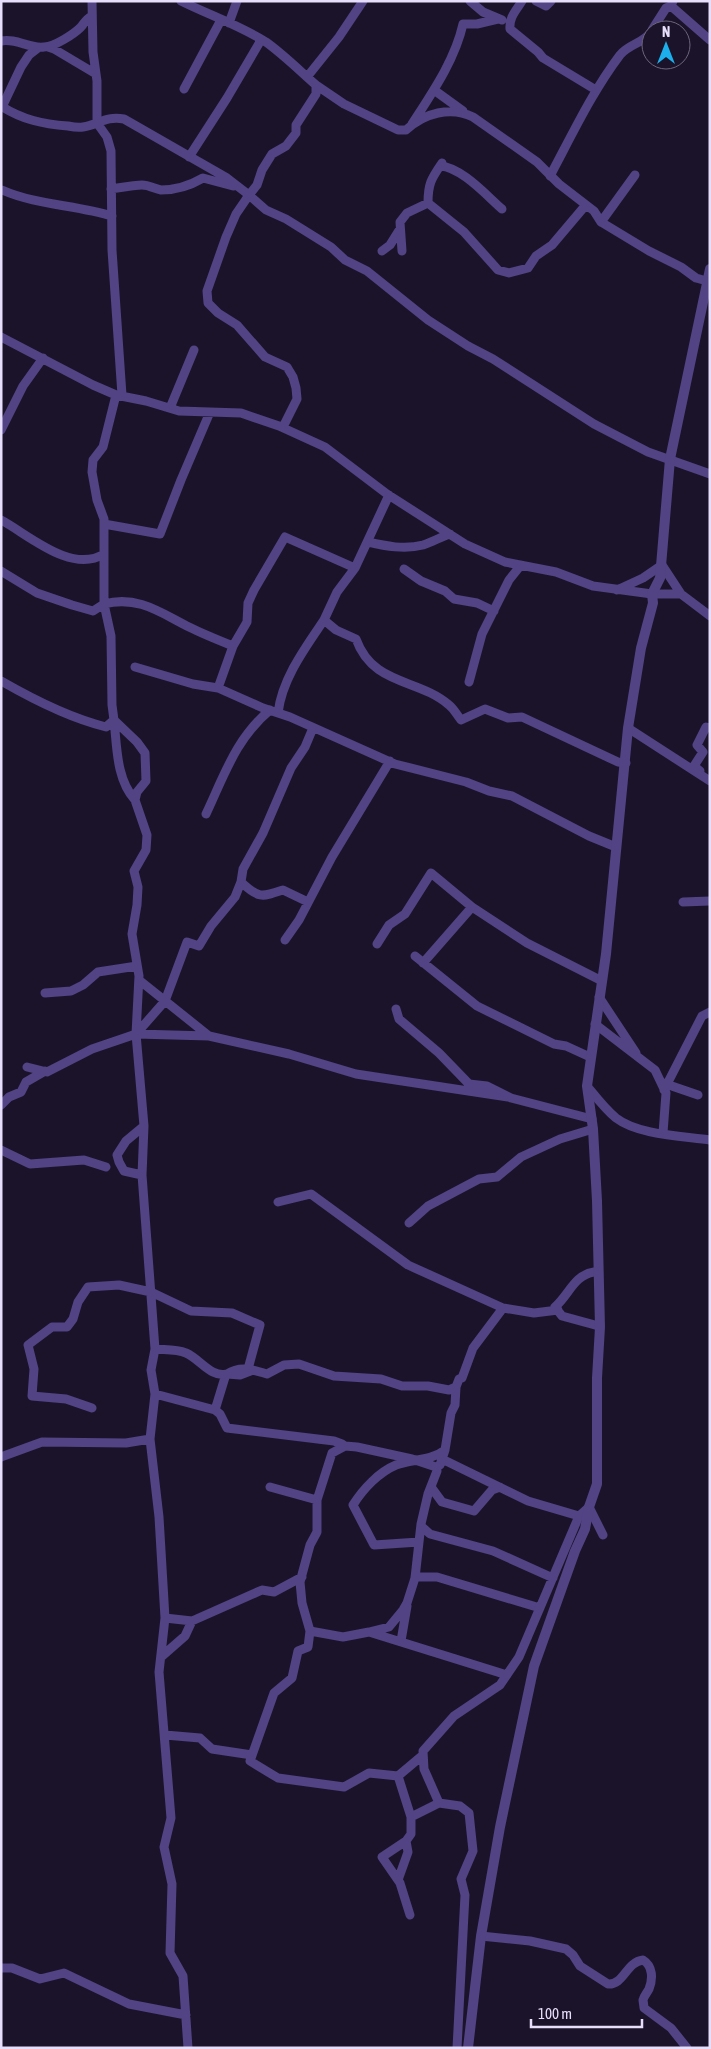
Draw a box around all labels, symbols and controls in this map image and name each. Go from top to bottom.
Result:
north arrow [641,20,691,70]
text: N [662,24,670,40]
scale bar [531,1996,642,2028]
text: 100 m [538,2005,572,2022]

